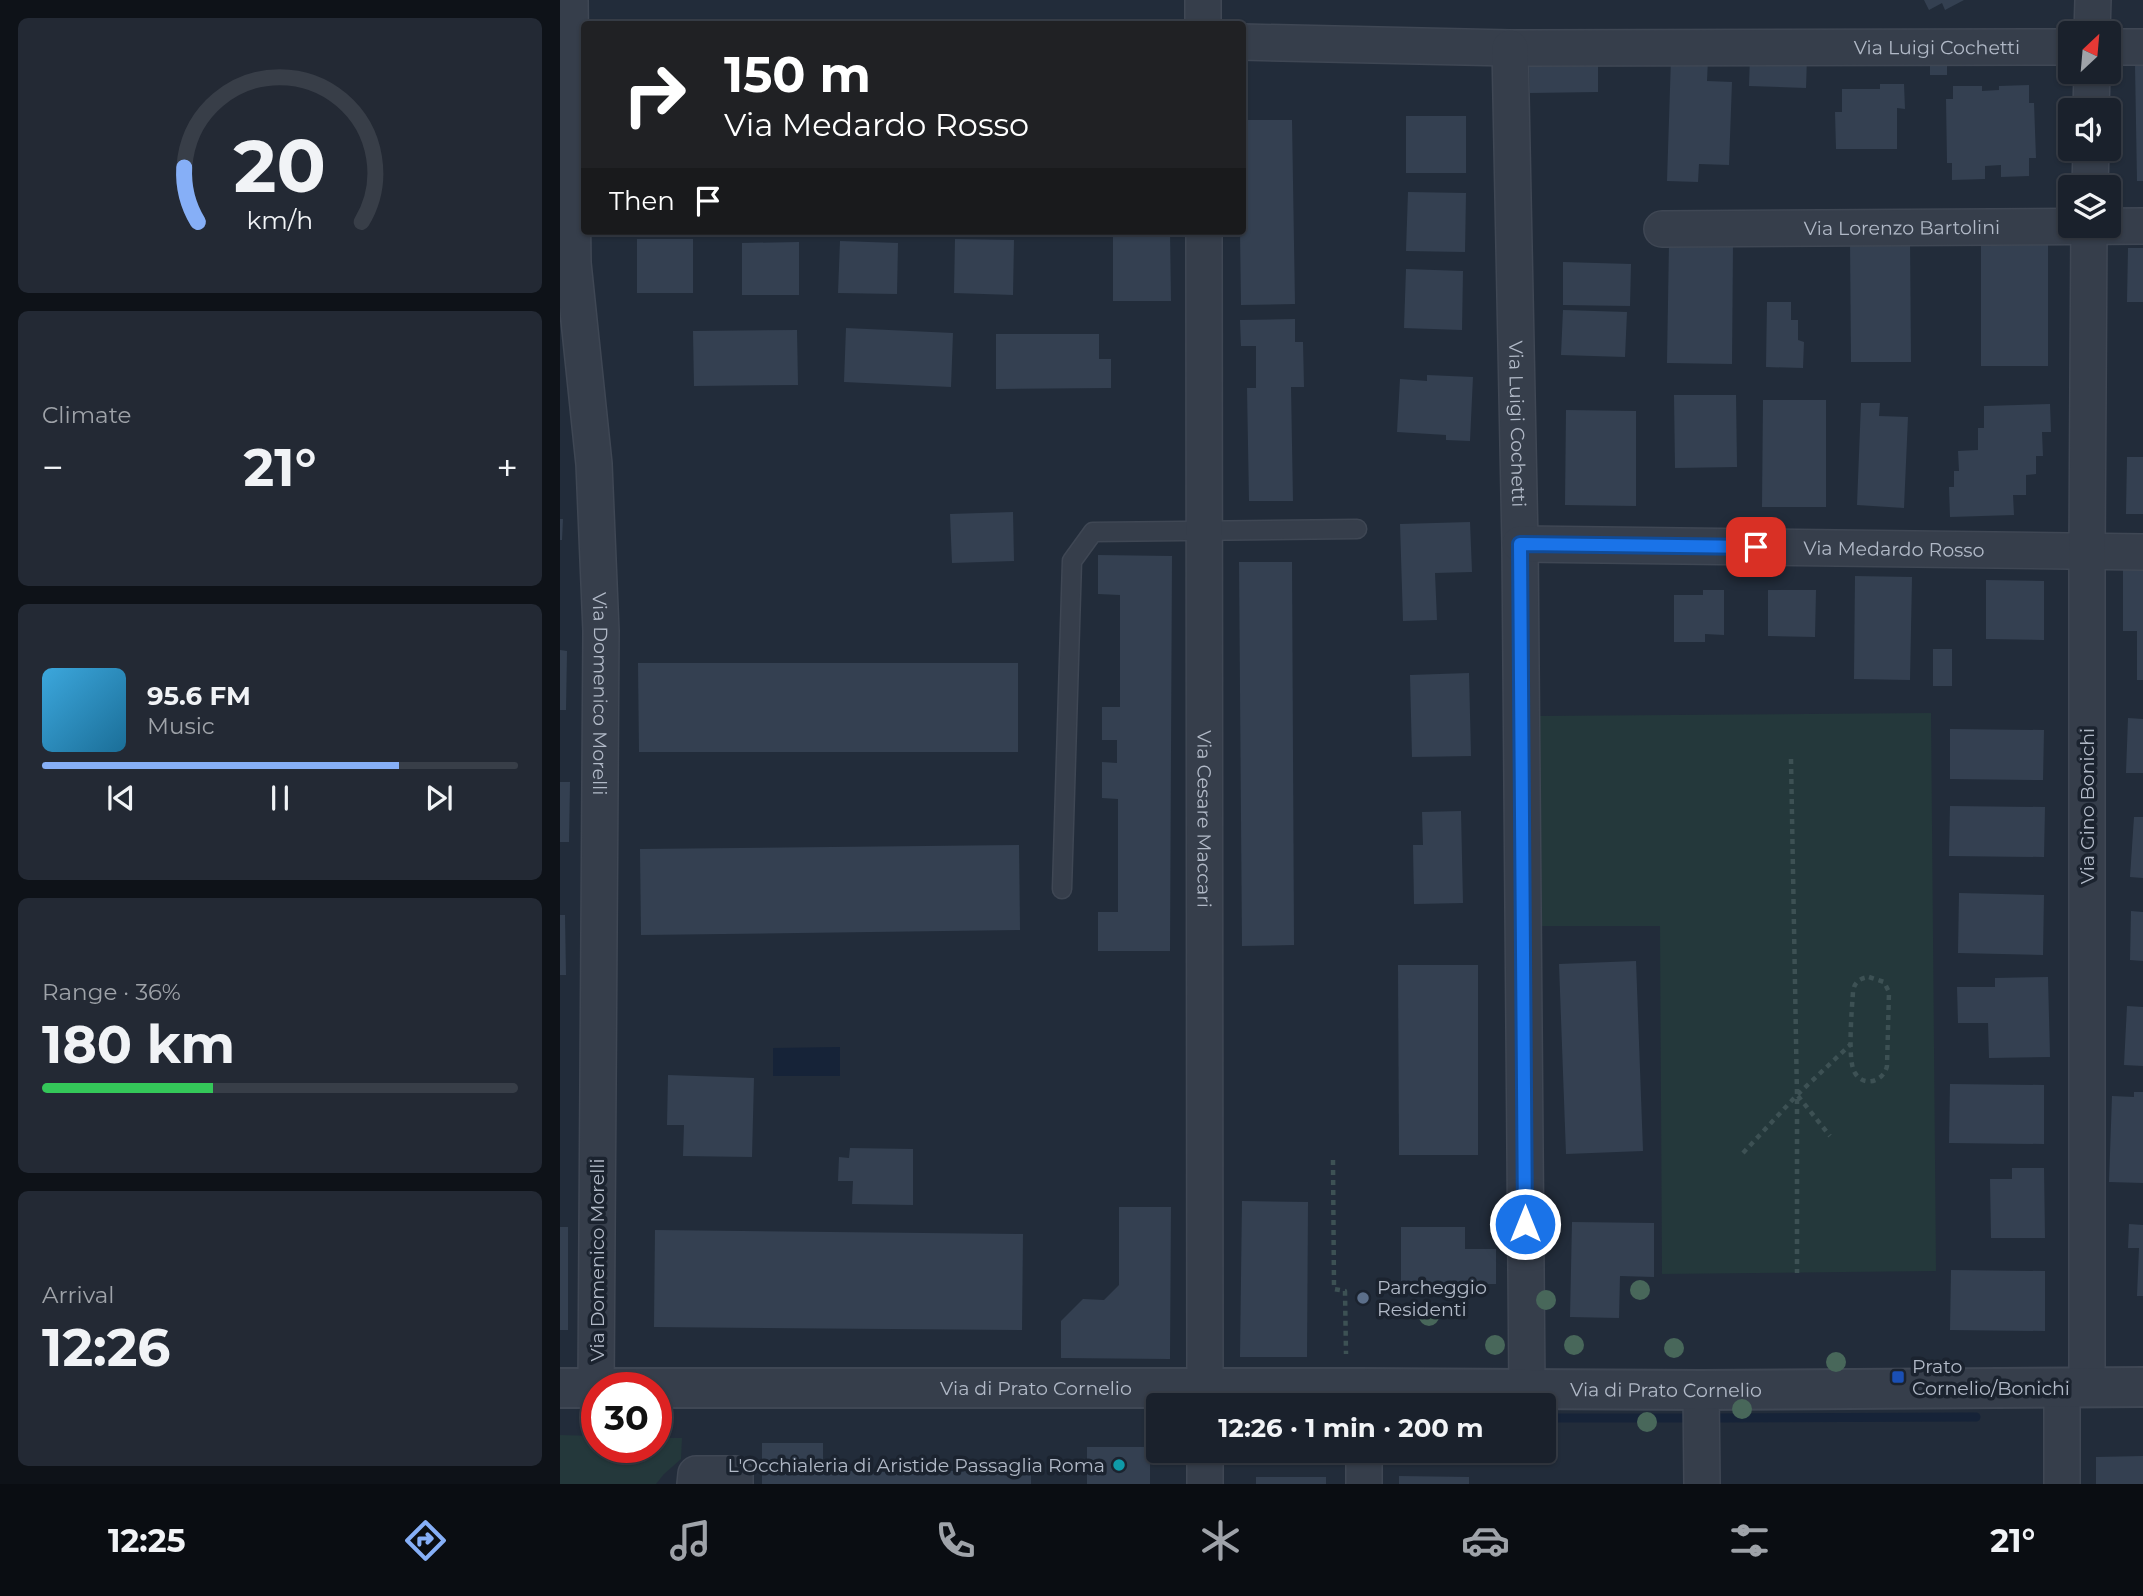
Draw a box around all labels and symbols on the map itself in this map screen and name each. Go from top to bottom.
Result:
north arrow [2058,21,2121,84]
street label: Via Luigi Cochetti [1854,36,2020,59]
street label: Via Lorenzo Bartolini [1804,216,2000,240]
street label: Via Luigi Cochetti [1504,340,1530,507]
pin [1726,517,1786,577]
street label: Via Medardo Rosso [1803,537,1985,562]
street label: Via Domenico Morelli [587,592,612,795]
street label: Via Gino Bonichi [2076,728,2099,884]
street label: Via Cesare Maccari [1192,730,1216,908]
street label: Via Domenico Morelli [586,1158,609,1362]
position arrow [1488,1187,1562,1261]
place label: Parcheggio Residenti [1377,1276,1487,1321]
marker: Parcheggio Residenti [1355,1290,1371,1306]
place label: Prato Cornelio/Bonichi [1912,1355,2070,1400]
marker: Prato Cornelio/Bonichi [1890,1369,1906,1385]
speed limit sign: 30 [581,1372,672,1463]
street label: Via di Prato Cornelio [940,1377,1132,1400]
street label: Via di Prato Cornelio [1570,1378,1762,1402]
place label: L'Occhialeria di Aristide Passaglia Roma [727,1454,1105,1477]
marker: L'Occhialeria di Aristide Passaglia Roma [1111,1457,1127,1473]

